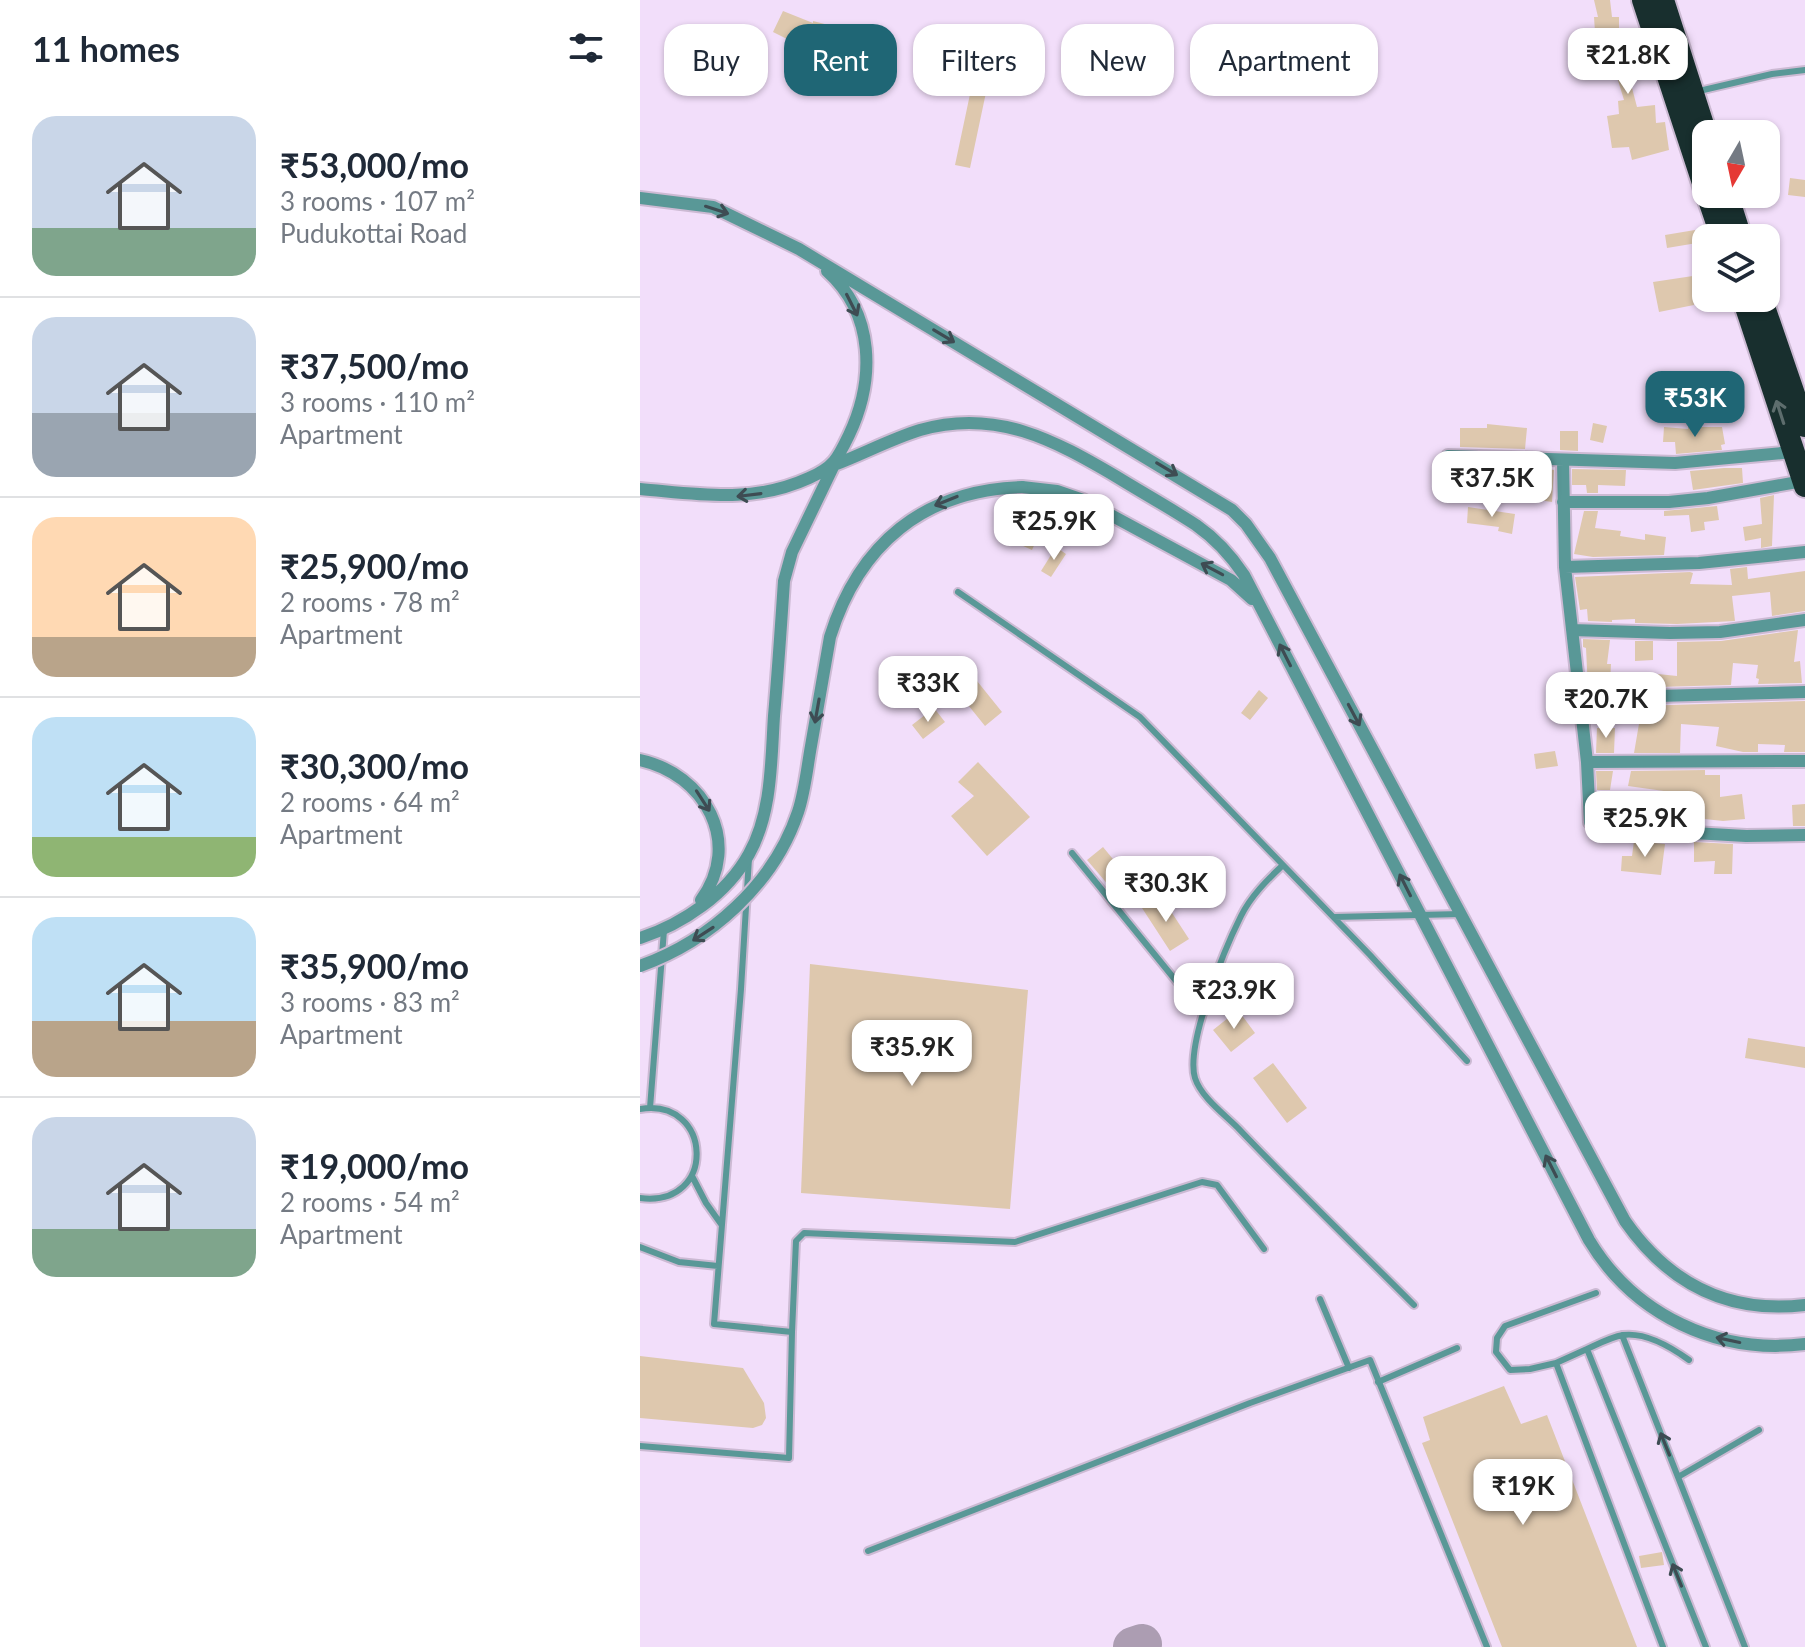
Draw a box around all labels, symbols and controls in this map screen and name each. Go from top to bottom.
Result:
chip: Buy [664,24,768,96]
chip: Rent [784,24,897,96]
chip: Filters [913,24,1045,96]
chip: New [1061,24,1174,96]
chip: Apartment [1190,24,1378,96]
icon: filters [564,26,608,70]
text: 11 homes [32,28,180,69]
pin: ₹21.8K [1563,28,1693,96]
text: ₹21.8K [1586,38,1670,70]
north arrow [1692,120,1780,208]
map controls [1692,120,1780,312]
text: ₹53,000/mo [280,144,469,185]
icon: home [96,148,192,244]
text: 3 rooms · 107 m² [280,185,475,217]
one-way arrow [704,203,729,218]
text: Pudukottai Road [280,217,467,249]
button: layers [1692,224,1780,312]
one-way arrow [845,293,860,316]
one-way arrow [932,328,955,344]
text: ₹37,500/mo [280,345,469,386]
icon: home [96,349,192,445]
pin: ₹53K [1648,371,1742,439]
text: ₹53K [1663,381,1727,413]
text: 3 rooms · 110 m² [280,386,475,418]
one-way arrow [1772,399,1787,425]
text: Apartment [280,418,403,450]
pin: ₹37.5K [1427,451,1557,519]
one-way arrow [1155,461,1178,477]
text: ₹37.5K [1450,461,1534,493]
one-way arrow [737,488,763,503]
pin: ₹25.9K [989,494,1119,562]
one-way arrow [934,495,959,509]
text: ₹25.9K [1012,504,1096,536]
text: ₹25,900/mo [280,545,469,586]
icon: home [96,549,192,645]
one-way arrow [1200,561,1224,577]
text: 2 rooms · 78 m² [280,586,460,618]
text: Apartment [280,618,403,650]
one-way arrow [1277,643,1293,667]
pin: ₹33K [881,656,975,724]
text: ₹33K [896,666,960,698]
pin: ₹20.7K [1541,672,1671,740]
text: ₹20.7K [1564,682,1648,714]
one-way arrow [809,697,824,723]
one-way arrow [1346,702,1362,726]
text: ₹30,300/mo [280,745,469,786]
icon: home [96,749,192,845]
text: 2 rooms · 64 m² [280,786,460,818]
one-way arrow [695,789,712,811]
pin: ₹25.9K [1580,791,1710,859]
text: ₹25.9K [1603,801,1687,833]
text: Apartment [280,818,403,850]
pin: ₹30.3K [1101,856,1231,924]
text: ₹30.3K [1124,866,1208,898]
one-way arrow [1397,874,1412,898]
one-way arrow [692,926,715,942]
text: ₹35,900/mo [280,945,469,986]
icon: home [96,949,192,1045]
pin: ₹23.9K [1169,963,1299,1031]
text: ₹23.9K [1192,973,1276,1005]
text: 3 rooms · 83 m² [280,986,460,1018]
text: Apartment [280,1018,403,1050]
pin: ₹35.9K [847,1020,977,1088]
text: ₹35.9K [870,1030,954,1062]
text: ₹19,000/mo [280,1145,469,1186]
icon: home [96,1149,192,1245]
one-way arrow [1542,1154,1558,1178]
text: 2 rooms · 54 m² [280,1186,460,1218]
text: Apartment [280,1218,403,1250]
one-way arrow [1715,1332,1741,1347]
one-way arrow [1657,1432,1671,1457]
pin: ₹19K [1476,1459,1570,1527]
text: ₹19K [1491,1469,1555,1501]
one-way arrow [1668,1563,1683,1588]

